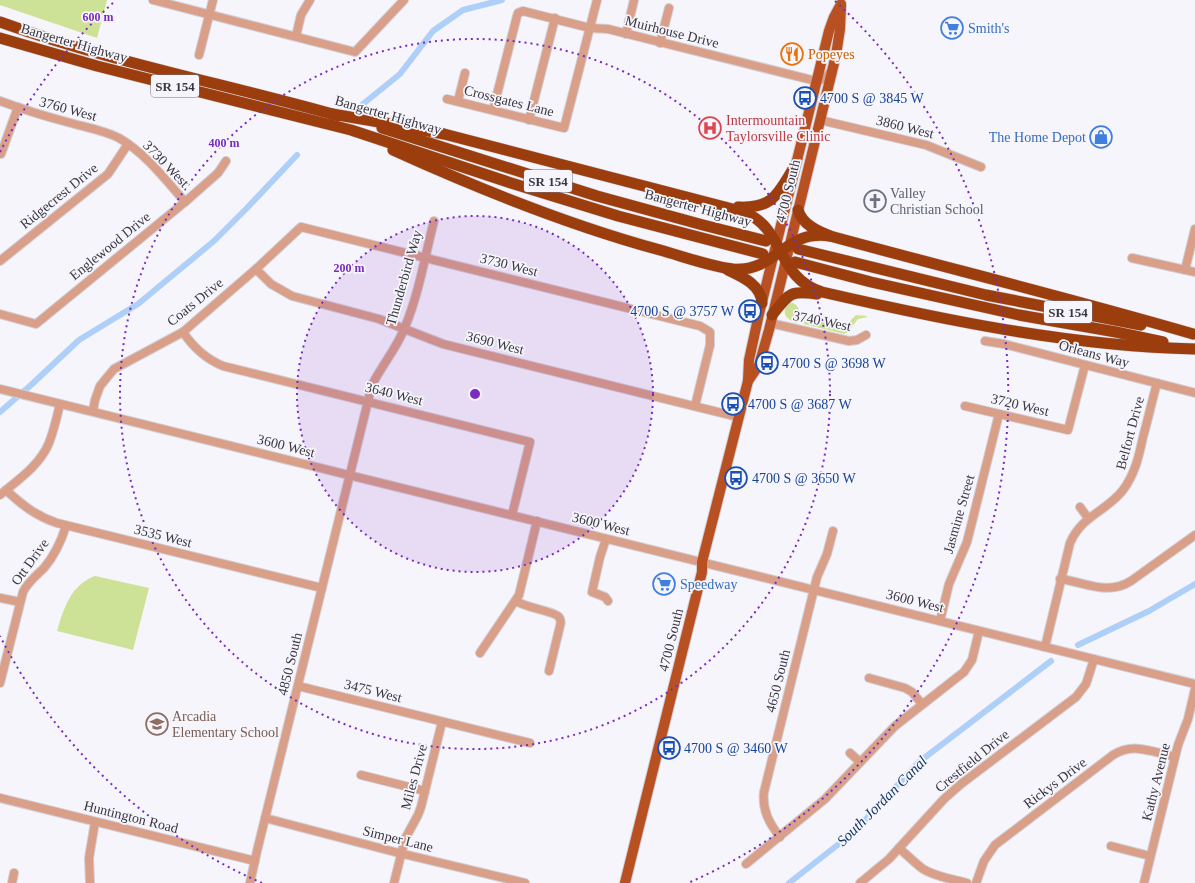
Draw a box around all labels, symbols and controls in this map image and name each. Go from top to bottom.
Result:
text: 600 m [83,10,114,24]
street label: Muirhouse Drive [624,13,720,51]
supermarket icon: Smith's [939,15,965,41]
street label: Bangerter Highway [19,21,129,65]
place label: Smith's [968,21,1009,36]
restaurant icon: Popeyes [779,41,805,67]
place label: Popeyes [808,47,855,62]
road number: SR 154 [151,75,199,97]
street label: Crossgates Lane [462,83,556,119]
bus stop icon: 4700 S @ 3845 W [792,85,818,111]
place label: 4700 S @ 3845 W [820,91,924,106]
street label: Bangerter Highway [333,93,443,137]
street label: 3760 West [38,94,98,124]
place label: Intermountain Taylorsville Clinic [726,113,830,144]
street label: 3860 West [875,113,935,141]
hospital icon: Intermountain Taylorsville Clinic [697,115,723,141]
shop icon: The Home Depot [1088,124,1114,150]
place label: The Home Depot [989,130,1086,145]
text: 400 m [209,136,240,150]
street label: 3730 West [140,138,192,190]
street label: 4700 South [773,158,803,224]
street label: Ridgecrest Drive [17,160,101,232]
road number: SR 154 [524,170,572,192]
place label: Valley Christian School [890,186,984,217]
street label: Bangerter Highway [643,187,753,229]
church icon: Valley Christian School [862,188,888,214]
street label: Englewood Drive [67,209,153,283]
street label: Thunderbird Way [383,229,425,327]
street label: 3730 West [479,251,539,279]
text: 200 m [334,261,365,275]
street label: Coats Drive [164,275,226,329]
bus stop icon: 4700 S @ 3757 W [737,298,763,324]
road number: SR 154 [1044,301,1092,323]
place label: 4700 S @ 3757 W [630,304,735,319]
street label: 3740 West [792,308,852,334]
street label: 3690 West [465,329,525,357]
street label: Orleans Way [1057,337,1131,371]
bus stop icon: 4700 S @ 3698 W [754,350,780,376]
place label: 4700 S @ 3698 W [782,356,886,371]
street label: 3640 West [364,380,424,408]
centre of rings [468,387,482,401]
bus stop icon: 4700 S @ 3687 W [720,391,746,417]
street label: 3720 West [990,391,1050,419]
street label: Belfort Drive [1113,395,1147,471]
place label: 4700 S @ 3687 W [748,397,852,412]
street label: 3600 West [256,432,316,460]
bus stop icon: 4700 S @ 3650 W [723,465,749,491]
place label: 4700 S @ 3650 W [752,471,856,486]
street label: Jasmine Street [941,473,977,555]
street label: 3600 West [571,510,631,538]
street label: 3535 West [133,522,193,550]
street label: Ott Drive [8,536,52,588]
supermarket icon: Speedway [651,571,677,597]
place label: Speedway [680,577,738,592]
street label: 3600 West [885,587,945,615]
street label: 4700 South [656,607,686,673]
street label: 4850 South [275,631,305,697]
street label: 4650 South [763,648,793,714]
street label: 3475 West [343,677,403,705]
place label: Arcadia Elementary School [172,709,279,740]
school or university icon: Arcadia Elementary School [144,711,170,737]
street label: Crestfield Drive [932,727,1012,795]
bus stop icon: 4700 S @ 3460 W [656,735,682,761]
place label: 4700 S @ 3460 W [684,741,788,756]
street label: Kathy Avenue [1139,742,1173,822]
street label: Miles Drive [398,743,430,811]
water label: South Jordan Canal [834,753,930,849]
street label: Rickys Drive [1021,755,1089,811]
street label: Huntington Road [82,798,180,836]
street label: Simper Lane [361,823,435,855]

